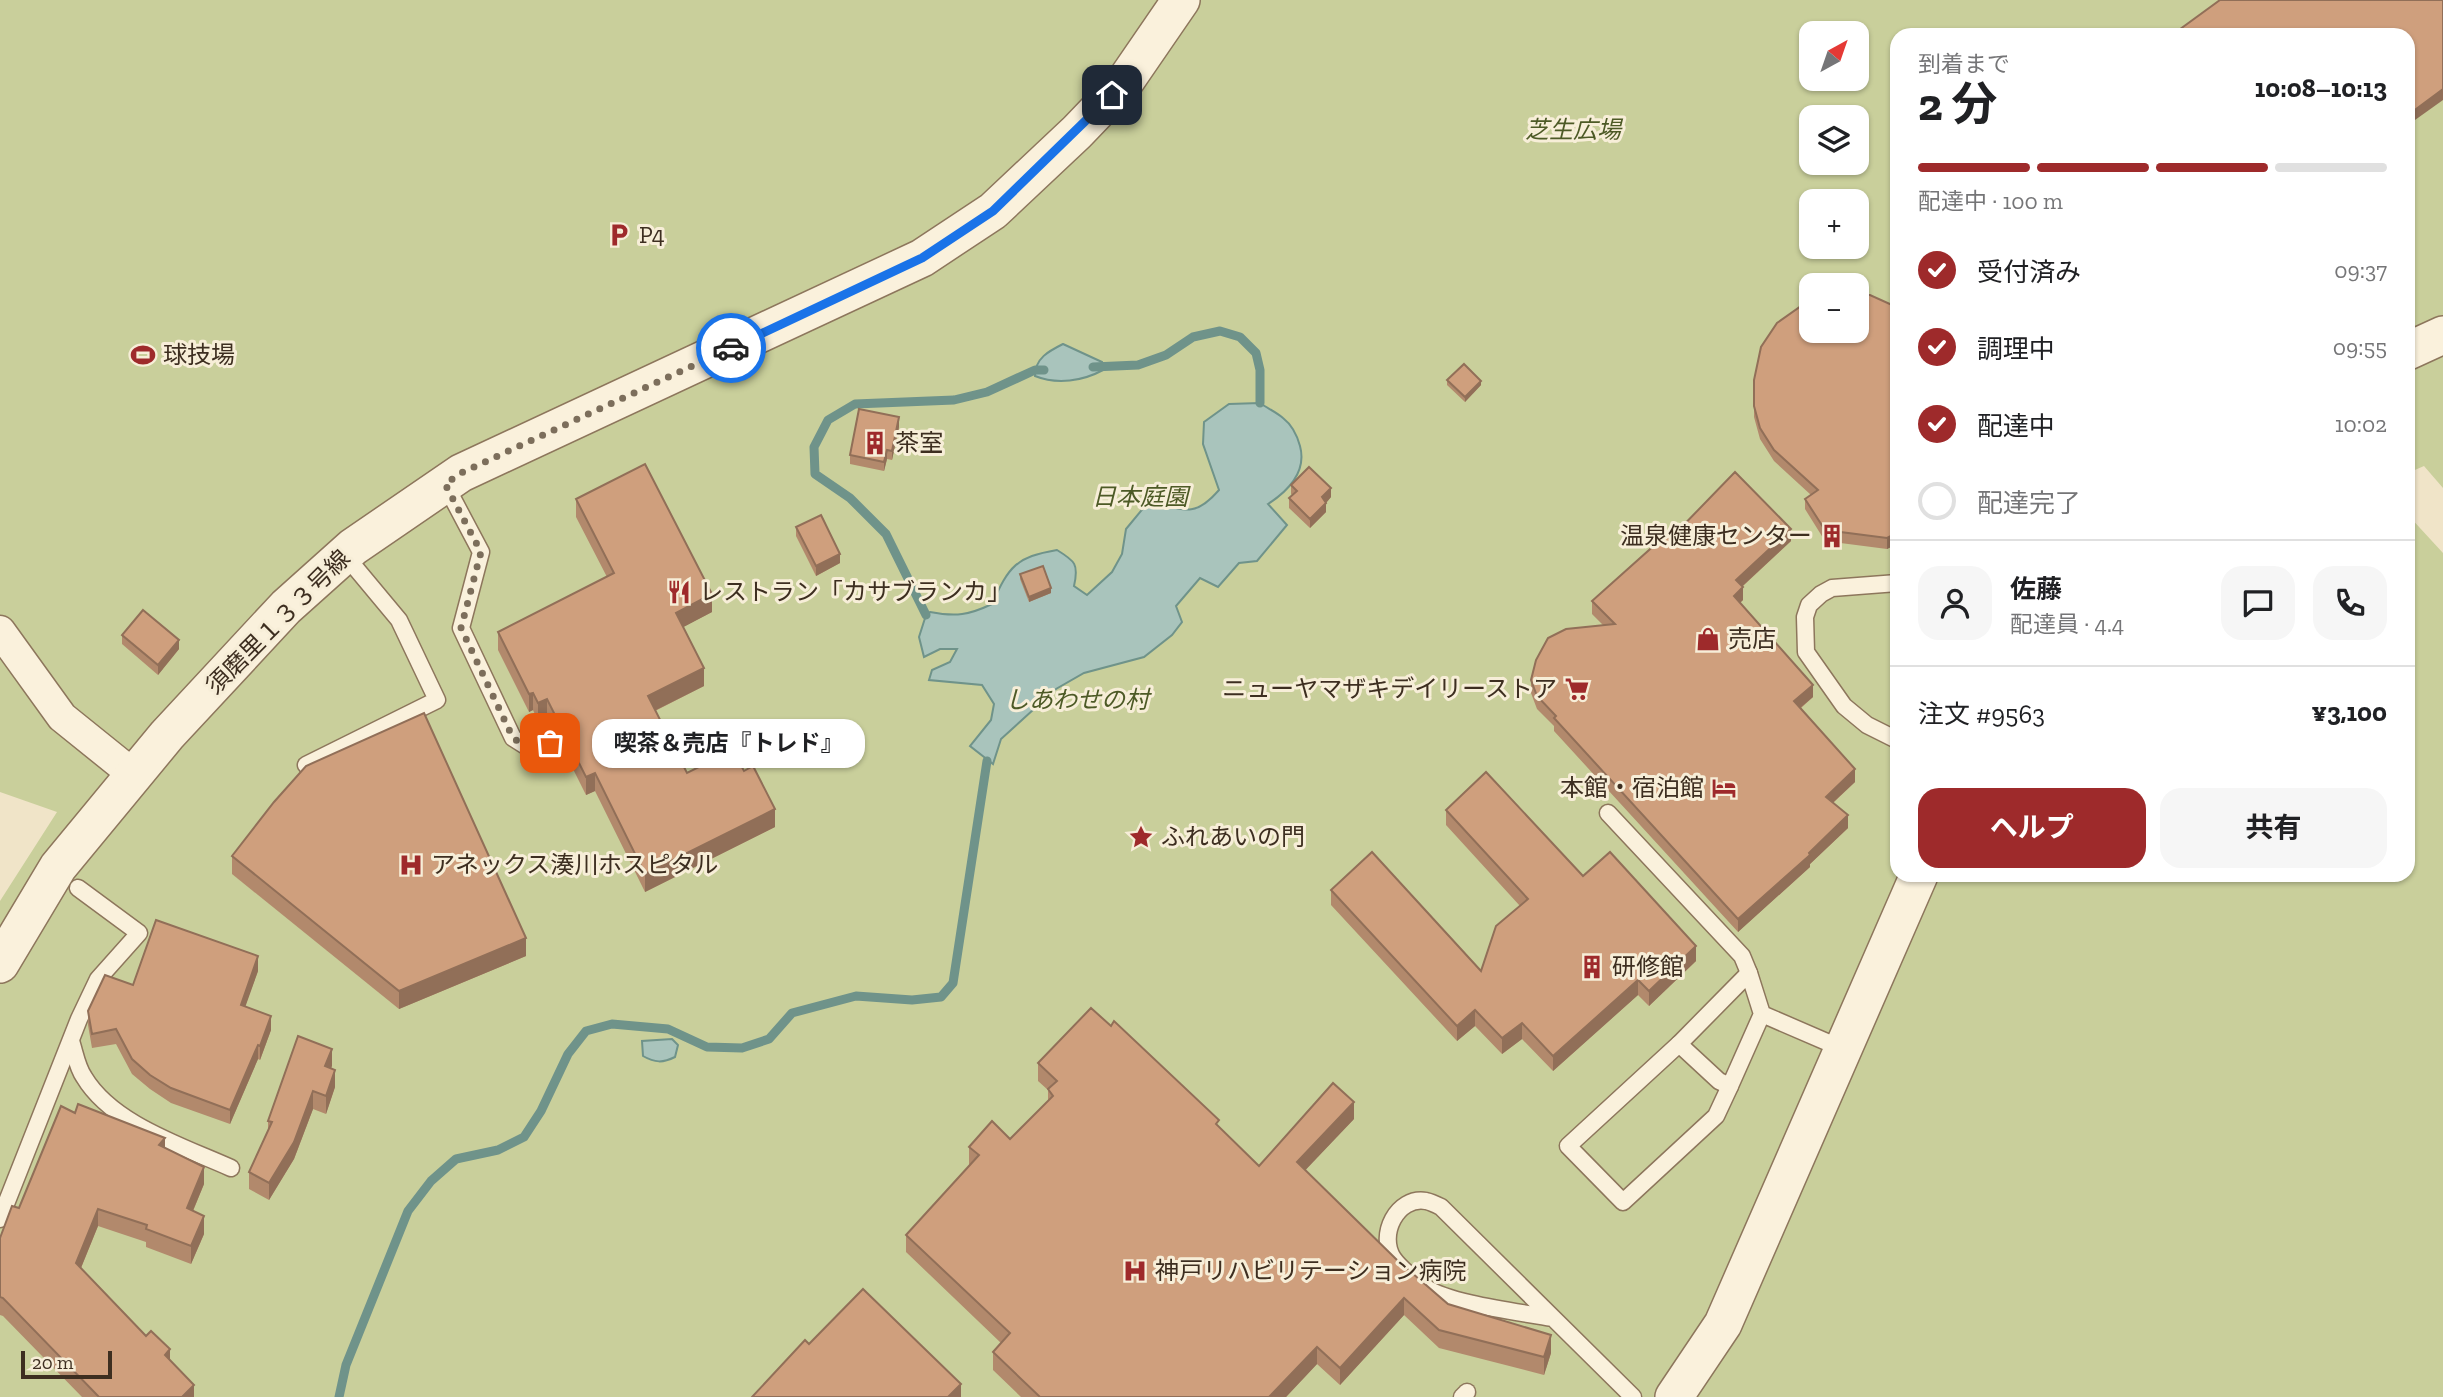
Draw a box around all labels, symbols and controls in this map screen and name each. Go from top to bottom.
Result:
north arrow [1799,21,1869,91]
map controls [1799,21,1869,343]
text: 到着まで [1918,50,2010,78]
pin [1082,65,1142,125]
text: 10:08–10:13 [2255,72,2387,104]
icon: home [1093,76,1131,114]
text: 2 分 [1918,77,1997,132]
button: layers [1799,105,1869,175]
park label: 芝生広場 [1525,115,1624,144]
text: 配達中 · 100 m [1918,187,2063,215]
button: + [1799,189,1869,259]
place label: P4 [639,220,665,249]
parking icon: P4 [605,221,633,249]
icon: check [1918,251,1956,289]
text: 受付済み [1977,256,2081,288]
text: 09:37 [2334,256,2387,284]
button: − [1799,273,1869,343]
courier [696,313,766,383]
icon: check [1918,328,1956,366]
icon: car [712,329,750,367]
text: 調理中 [1977,333,2055,365]
text: 09:55 [2333,333,2387,361]
place label: 球技場 [163,340,235,369]
sports icon: 球技場 [129,341,157,369]
icon: check [1918,405,1956,443]
text: 配達中 [1977,410,2055,442]
text: 10:02 [2335,410,2387,438]
place label: 茶室 [895,428,943,457]
building icon: 茶室 [861,429,889,457]
park label: 日本庭園 [1092,482,1191,511]
text: 配達完了 [1977,487,2081,519]
place label: 温泉健康センター [1620,521,1812,550]
building icon: 温泉健康センター [1818,522,1846,550]
street label: 須磨里１３３号線 [200,544,356,700]
button: person [1918,566,1992,640]
button: chat [2221,566,2295,640]
button: phone [2313,566,2387,640]
text: 佐藤 [2010,573,2062,605]
place label: レストラン「カサブランカ」 [699,577,1011,606]
restaurant icon: レストラン「カサブランカ」 [665,578,693,606]
text: 配達員 · 4.4 [2010,610,2124,638]
place label: 売店 [1728,624,1776,653]
shop icon: 売店 [1694,625,1722,653]
place label: ニューヤマザキデイリーストア [1222,674,1557,703]
supermarket icon: ニューヤマザキデイリーストア [1563,675,1591,703]
park label: しあわせの村 [1005,685,1152,714]
text: ¥3,100 [2311,696,2387,728]
text: 注文 #9563 [1918,698,2045,730]
pin [520,713,580,773]
callout: 喫茶＆売店『トレド』 [592,718,865,768]
icon: bag [531,724,569,762]
text: 喫茶＆売店『トレド』 [614,729,844,757]
place label: 本館・宿泊館 [1560,773,1704,802]
hotel icon: 本館・宿泊館 [1710,774,1738,802]
button: ヘルプ [1918,788,2146,868]
button: 共有 [2160,788,2387,868]
place label: ふれあいの門 [1161,822,1305,851]
place icon: ふれあいの門 [1127,823,1155,851]
place label: アネックス湊川ホスピタル [431,850,718,879]
hospital icon: アネックス湊川ホスピタル [397,851,425,879]
place label: 研修館 [1612,952,1684,981]
building icon: 研修館 [1578,953,1606,981]
place label: 神戸リハビリテーション病院 [1155,1256,1467,1285]
hospital icon: 神戸リハビリテーション病院 [1121,1257,1149,1285]
scale bar [21,1348,112,1380]
text: 20 m [32,1351,73,1374]

